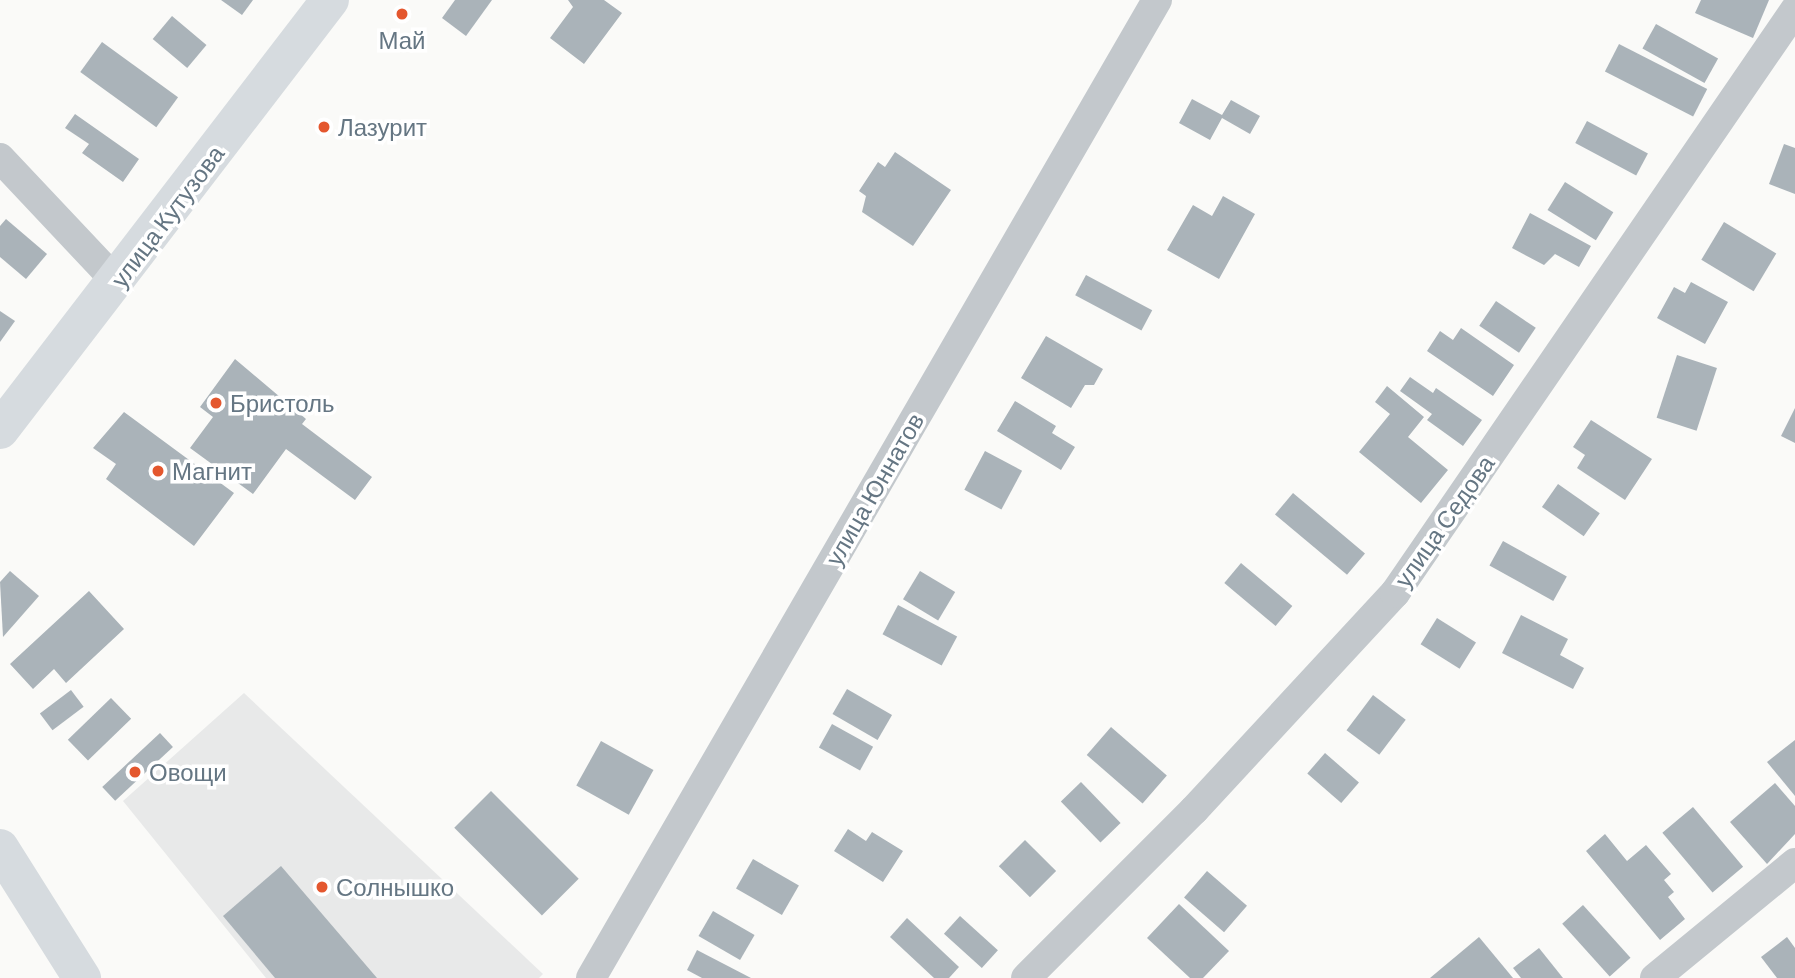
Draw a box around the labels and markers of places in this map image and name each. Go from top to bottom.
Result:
marker: Май [394,6,410,22]
place label: Май [378,26,426,54]
place label: Лазурит [338,113,427,141]
marker: Лазурит [316,119,332,135]
place label: Бристоль [230,389,335,417]
marker: Бристоль [208,395,224,411]
place label: Магнит [172,457,252,485]
marker: Магнит [150,463,166,479]
place label: Овощи [149,758,227,786]
marker: Овощи [127,764,143,780]
place label: Солнышко [336,873,454,901]
marker: Солнышко [314,879,330,895]

